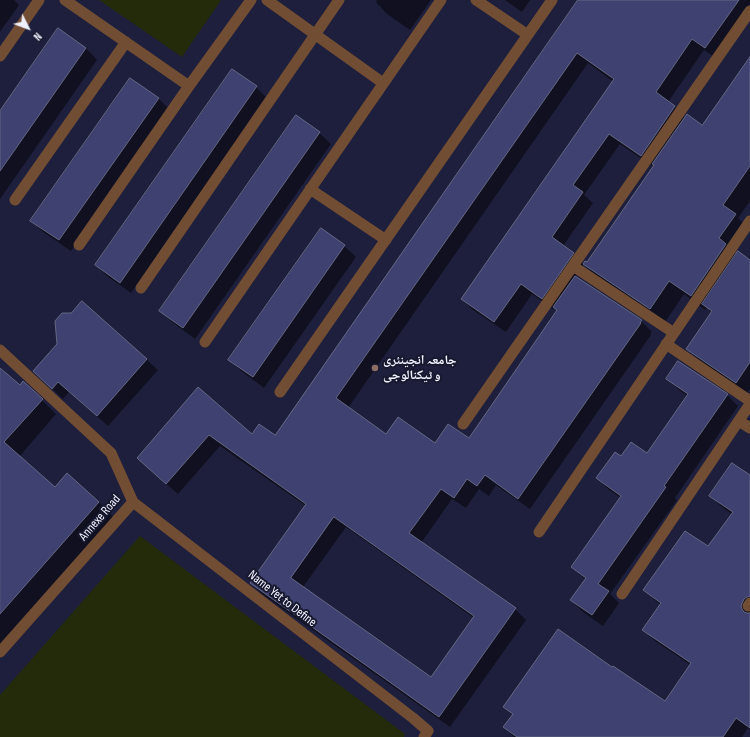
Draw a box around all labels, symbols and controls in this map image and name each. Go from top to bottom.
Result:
north arrow [8,8,48,48]
text: N [30,30,44,43]
place label: جامعہ انجینئری و ٹیکنالوجی [383,353,457,384]
marker: جامعہ انجینئری و ٹیکنالوجی [370,363,380,373]
street label: Annexe Road [76,492,124,544]
street label: Name Yet to Define [245,567,319,631]

